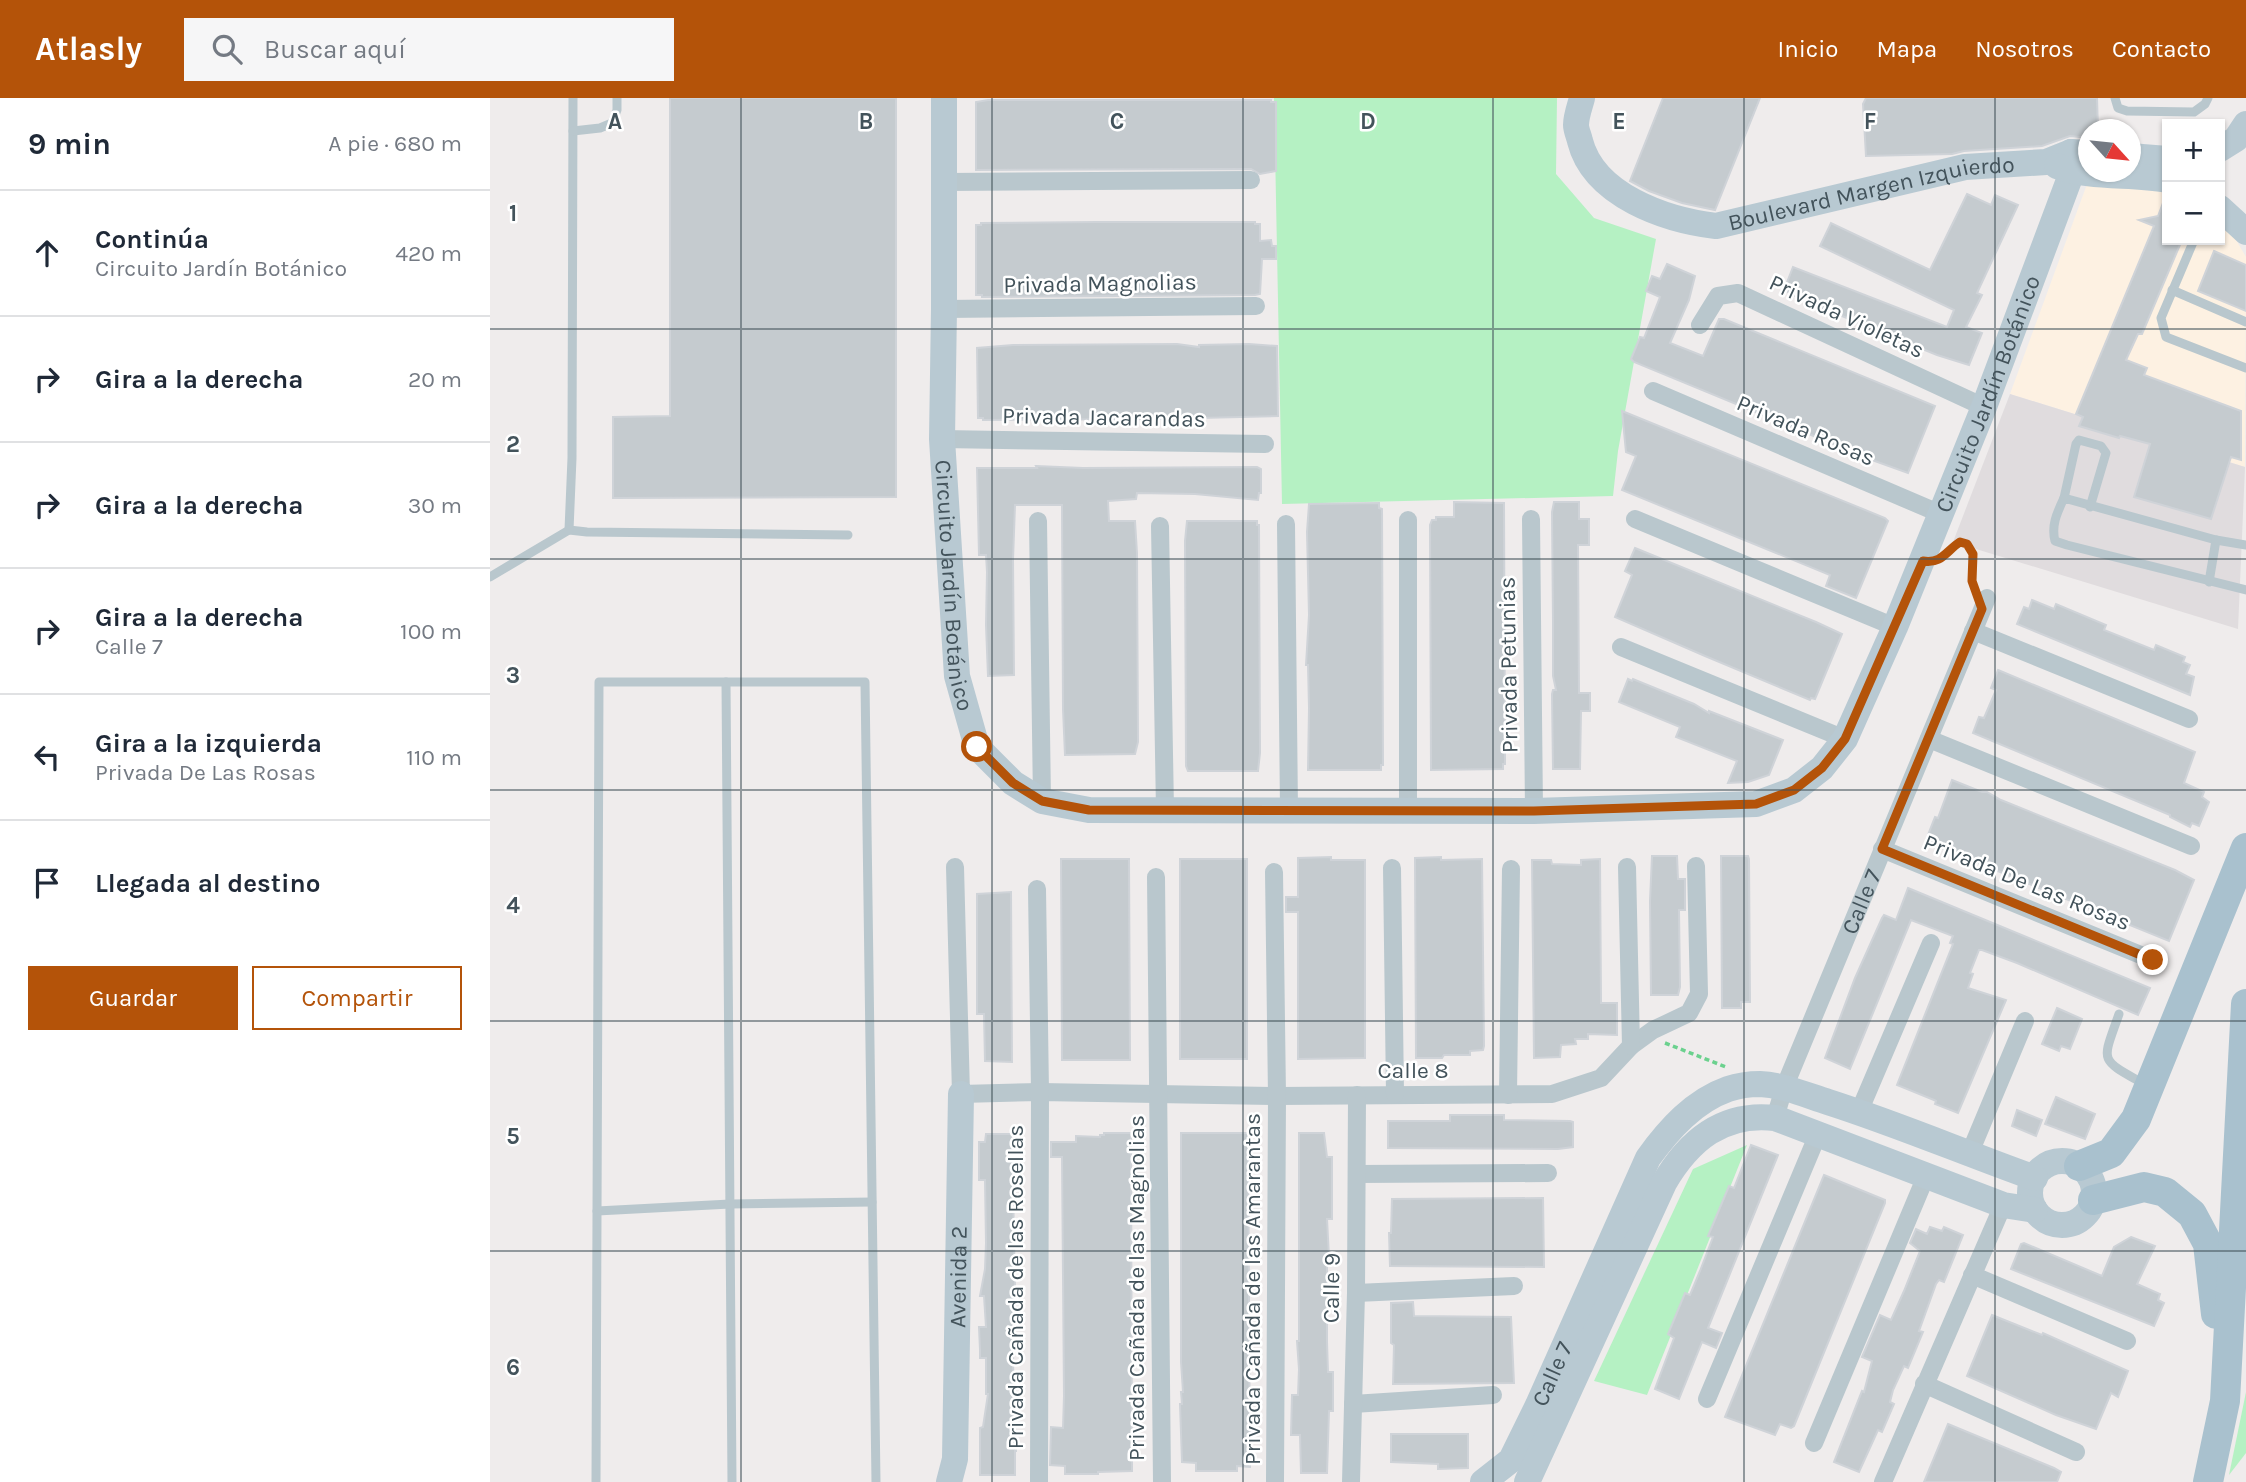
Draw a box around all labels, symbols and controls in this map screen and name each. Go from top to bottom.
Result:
search box [184,18,674,81]
text: Atlasly [35,30,142,68]
icon: search [208,30,246,68]
text: Buscar aquí [264,34,406,65]
text: Inicio [1777,35,1838,63]
text: Mapa [1876,35,1937,63]
text: Nosotros [1975,35,2074,63]
text: Contacto [2112,35,2211,63]
text: A [608,108,622,135]
text: B [859,108,873,135]
text: C [1110,108,1124,135]
text: D [1360,108,1376,135]
text: E [1612,108,1626,135]
text: F [1864,108,1876,135]
north arrow [2078,119,2141,182]
map controls [2162,119,2225,245]
button: + [2162,119,2225,182]
text: 9 min [28,126,111,162]
text: A pie · 680 m [328,130,462,157]
street label: Boulevard Margen Izquierdo [1725,151,2016,237]
button: − [2162,182,2225,245]
text: 1 [509,200,517,227]
text: Continúa [95,224,209,255]
icon: ahead [28,234,66,272]
text: 420 m [395,240,462,267]
text: Circuito Jardín Botánico [95,255,347,282]
street label: Privada Magnolias [1003,268,1197,299]
street label: Privada Violetas [1765,269,1929,364]
street label: Circuito Jardín Botánico [1930,272,2046,517]
icon: right [28,360,66,398]
text: Gira a la derecha [95,364,304,395]
text: 20 m [408,366,462,393]
street label: Privada Rosas [1733,389,1879,472]
street label: Privada Jacarandas [1002,402,1206,433]
text: 2 [506,431,520,458]
street label: Circuito Jardín Botánico [929,459,979,714]
icon: right [28,486,66,524]
text: Gira a la derecha [95,490,304,521]
text: 30 m [408,492,462,519]
street label: Privada Petunias [1493,577,1524,753]
text: Gira a la derecha [95,602,304,633]
icon: right [28,612,66,650]
text: 100 m [400,618,462,645]
text: Calle 7 [95,633,163,660]
text: 3 [506,662,520,689]
text: Gira a la izquierda [95,728,322,759]
route start [961,731,992,762]
icon: left [28,738,66,776]
text: 110 m [406,744,462,771]
text: Privada De Las Rosas [95,759,316,786]
street label: Privada De Las Rosas [1919,829,2134,936]
icon: arrive [28,864,66,902]
street label: Calle 7 [1836,865,1887,938]
text: Llegada al destino [95,868,321,899]
text: 4 [506,892,520,919]
route end [2137,944,2168,975]
button: Guardar [28,966,238,1030]
button: Compartir [252,966,462,1030]
street label: Calle 8 [1377,1057,1449,1084]
street label: Privada Cañada de las Amarantas [1239,1113,1266,1465]
street label: Privada Cañada de las Magnolias [1123,1115,1150,1461]
text: 5 [506,1123,520,1150]
street label: Privada Cañada de las Rosellas [1002,1125,1029,1449]
street label: Avenida 2 [944,1226,973,1328]
street label: Calle 9 [1317,1253,1346,1323]
street label: Calle 7 [1526,1337,1579,1410]
text: 6 [506,1354,520,1381]

